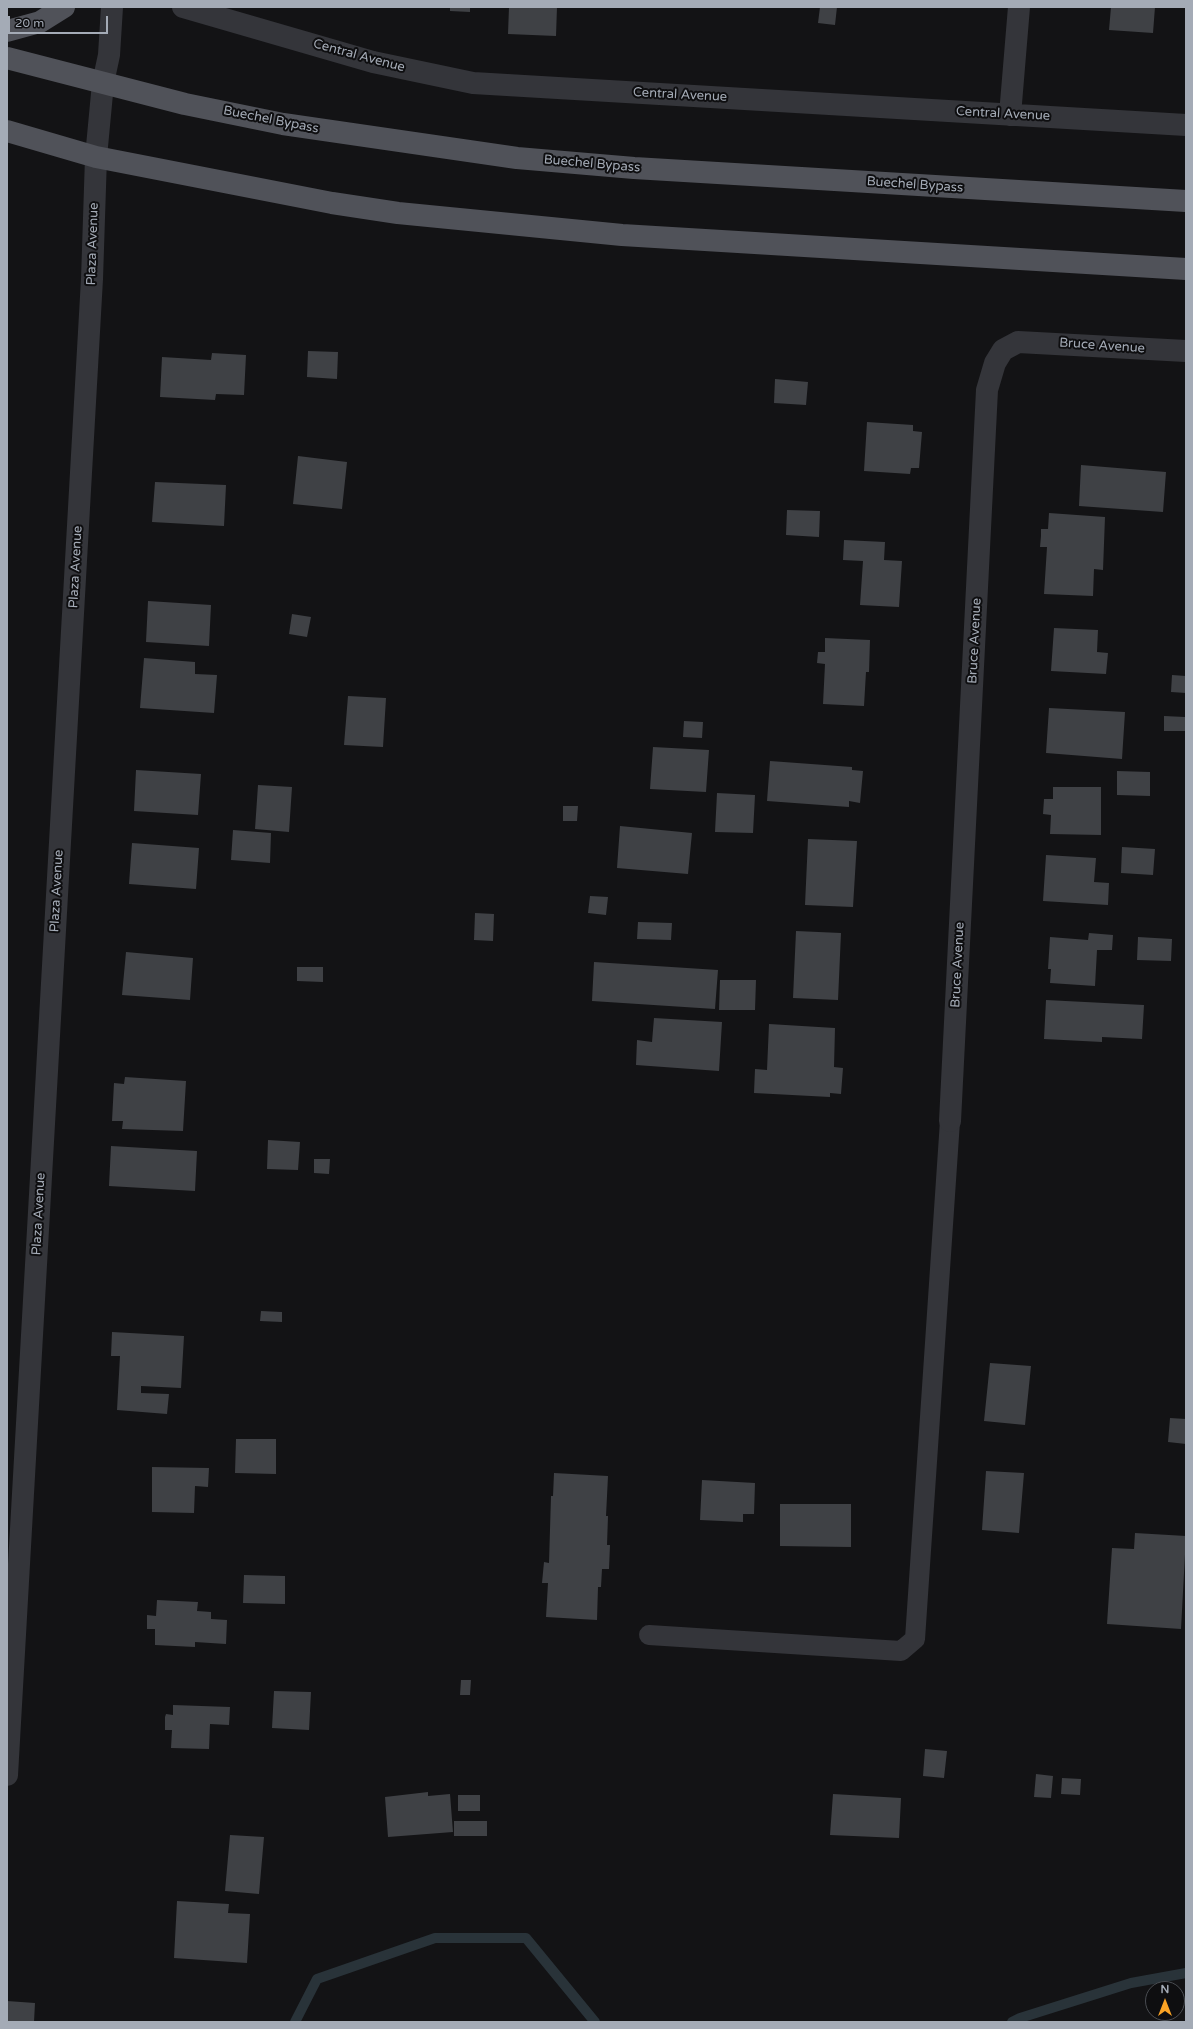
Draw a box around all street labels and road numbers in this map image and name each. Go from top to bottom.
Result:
street label: Central Avenue [311,36,407,76]
street label: Central Avenue [632,85,728,105]
street label: Buechel Bypass [222,103,320,137]
street label: Central Avenue [955,104,1051,124]
street label: Buechel Bypass [543,152,641,176]
street label: Buechel Bypass [866,174,964,196]
street label: Plaza Avenue [84,202,102,286]
street label: Bruce Avenue [1059,335,1145,357]
street label: Plaza Avenue [66,525,86,609]
street label: Bruce Avenue [965,598,985,684]
street label: Plaza Avenue [47,849,67,933]
street label: Bruce Avenue [948,922,968,1008]
street label: Plaza Avenue [29,1172,49,1256]

